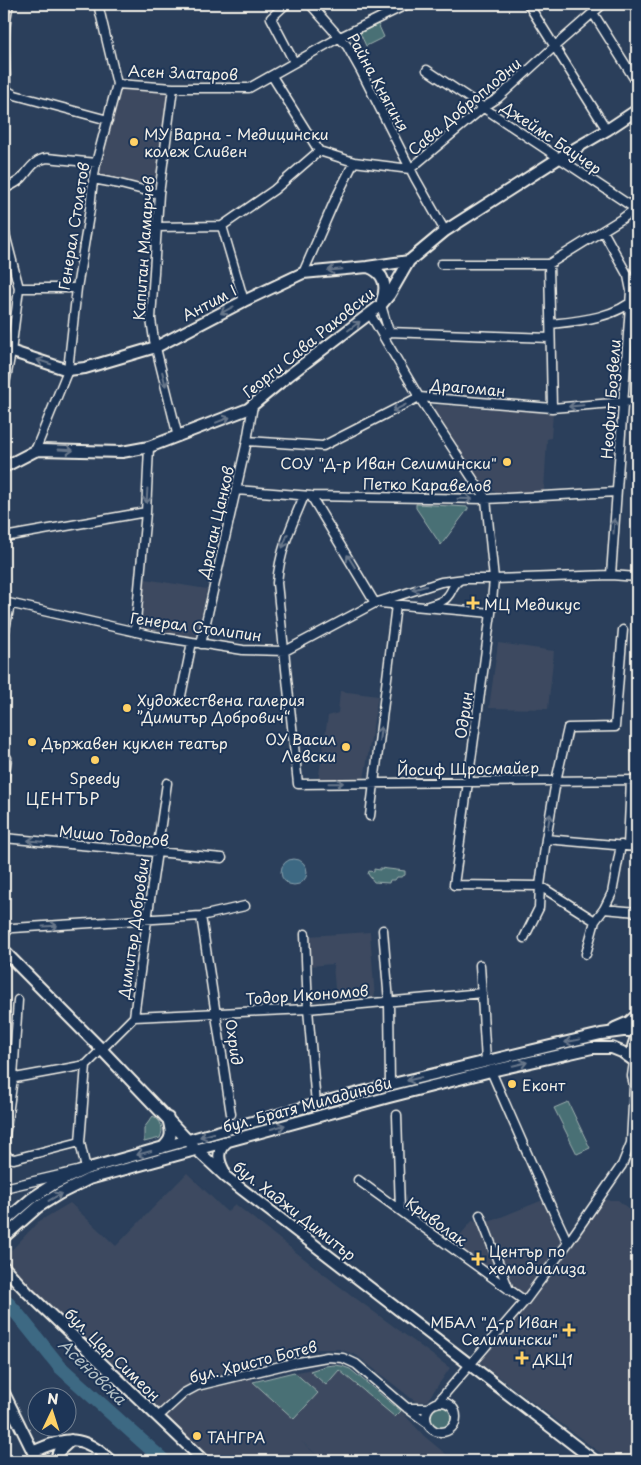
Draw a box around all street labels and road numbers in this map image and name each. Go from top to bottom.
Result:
street label: Райна Княгиня [342,29,416,135]
street label: Сава Доброплодни [402,52,526,160]
street label: Асен Златаров [128,59,238,85]
street label: Джеймс Баучер [496,94,607,179]
street label: Генерал Столетов [52,160,95,292]
street label: Капитан Мамарчев [126,175,160,321]
street label: Антим I [178,278,240,326]
street label: Георги Сава Раковски [237,281,379,403]
street label: Неофит Бозвели [594,338,626,460]
street label: Драгоман [428,372,507,402]
street label: Драган Цанков [191,463,239,581]
street label: Петко Каравелов [363,471,492,497]
street label: Генерал Столипин [129,605,263,647]
street label: Одрин [448,690,478,740]
street label: Йосиф Щросмайер [397,755,539,781]
street label: Мишо Тодоров [58,819,170,851]
street label: Димитър Добрович [112,856,154,1001]
street label: Тодор Икономов [245,978,370,1010]
street label: Охрид [220,1017,250,1067]
street label: бул. Братя Миладинови [220,1070,394,1138]
street label: бул. Хаджи Димитър [229,1155,361,1265]
street label: Криволак [402,1191,472,1251]
street label: бул. Цар Симеон [60,1302,166,1406]
street label: бул. Христо Ботев [187,1334,320,1388]

